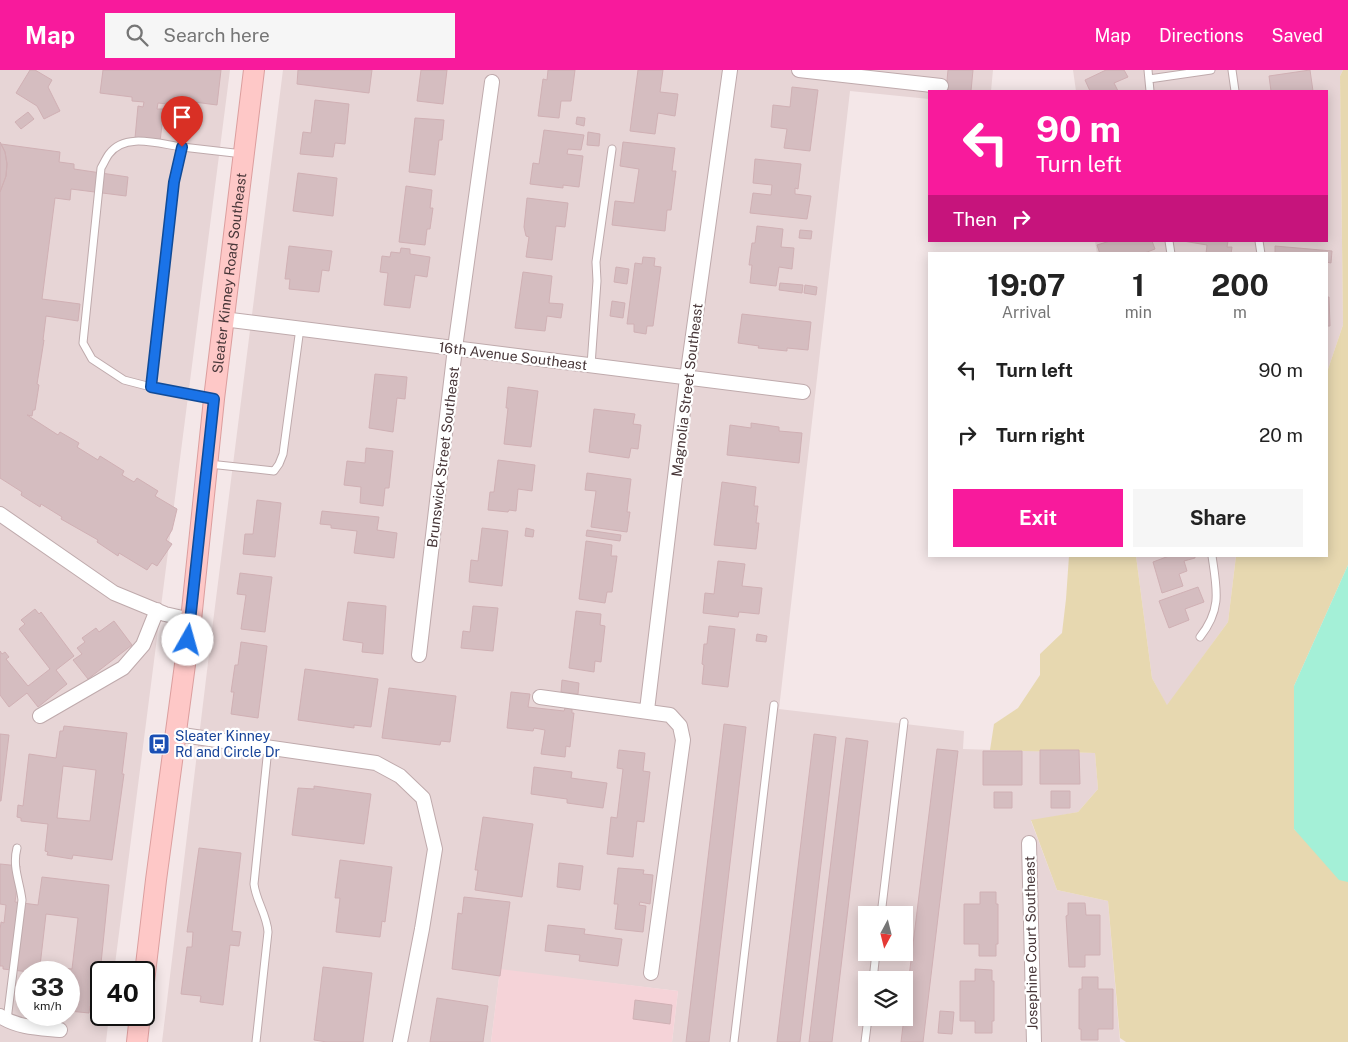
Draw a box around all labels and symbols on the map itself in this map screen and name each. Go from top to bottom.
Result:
pin [161,96,203,147]
street label: Sleater Kinney Road Southeast [209,172,249,374]
street label: Magnolia Street Southeast [668,302,706,478]
street label: 16th Avenue Southeast [438,339,588,373]
street label: Brunswick Street Southeast [424,366,462,548]
position arrow [161,613,213,665]
place label: Sleater Kinney Rd and Circle Dr [175,728,280,760]
bus stop icon: Sleater Kinney Rd and Circle Dr [147,732,171,756]
street label: Josephine Court Southeast [1021,856,1041,1030]
north arrow [858,906,912,961]
speed limit sign: 40 [90,961,155,1026]

